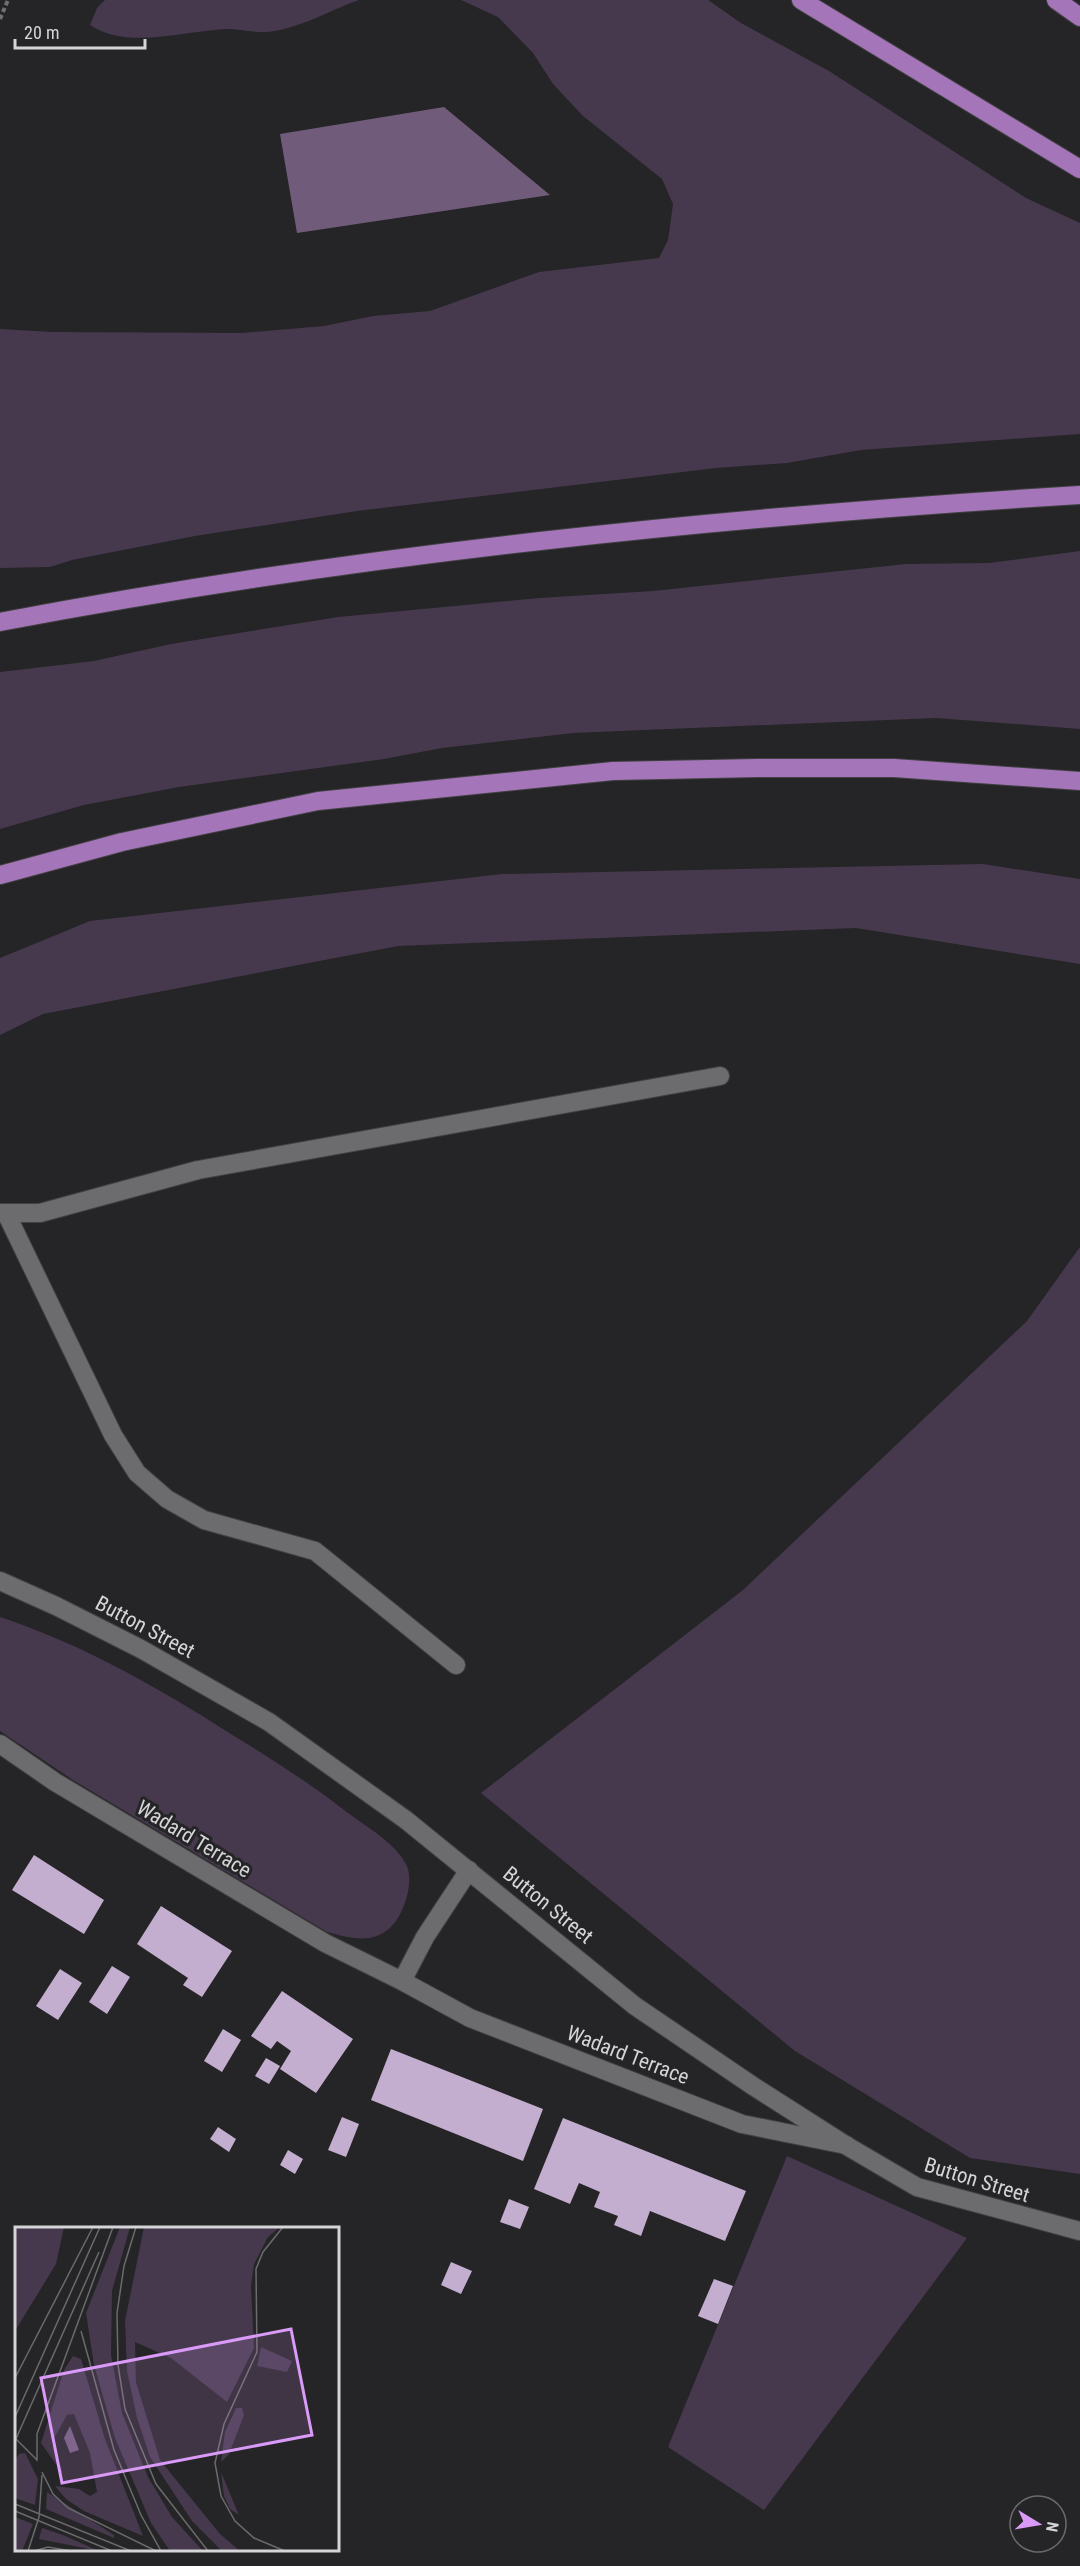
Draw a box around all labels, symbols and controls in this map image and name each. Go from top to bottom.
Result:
scale bar [15,12,146,50]
text: 20 m [24,22,59,43]
street label: Button Street [91,1591,199,1663]
street label: Wadard Terrace [133,1795,256,1883]
street label: Button Street [498,1862,598,1948]
street label: Wadard Terrace [563,2021,693,2089]
street label: Button Street [922,2153,1032,2207]
inset map [15,2227,339,2551]
north arrow [1008,2494,1068,2554]
text: N [1042,2520,1062,2533]

